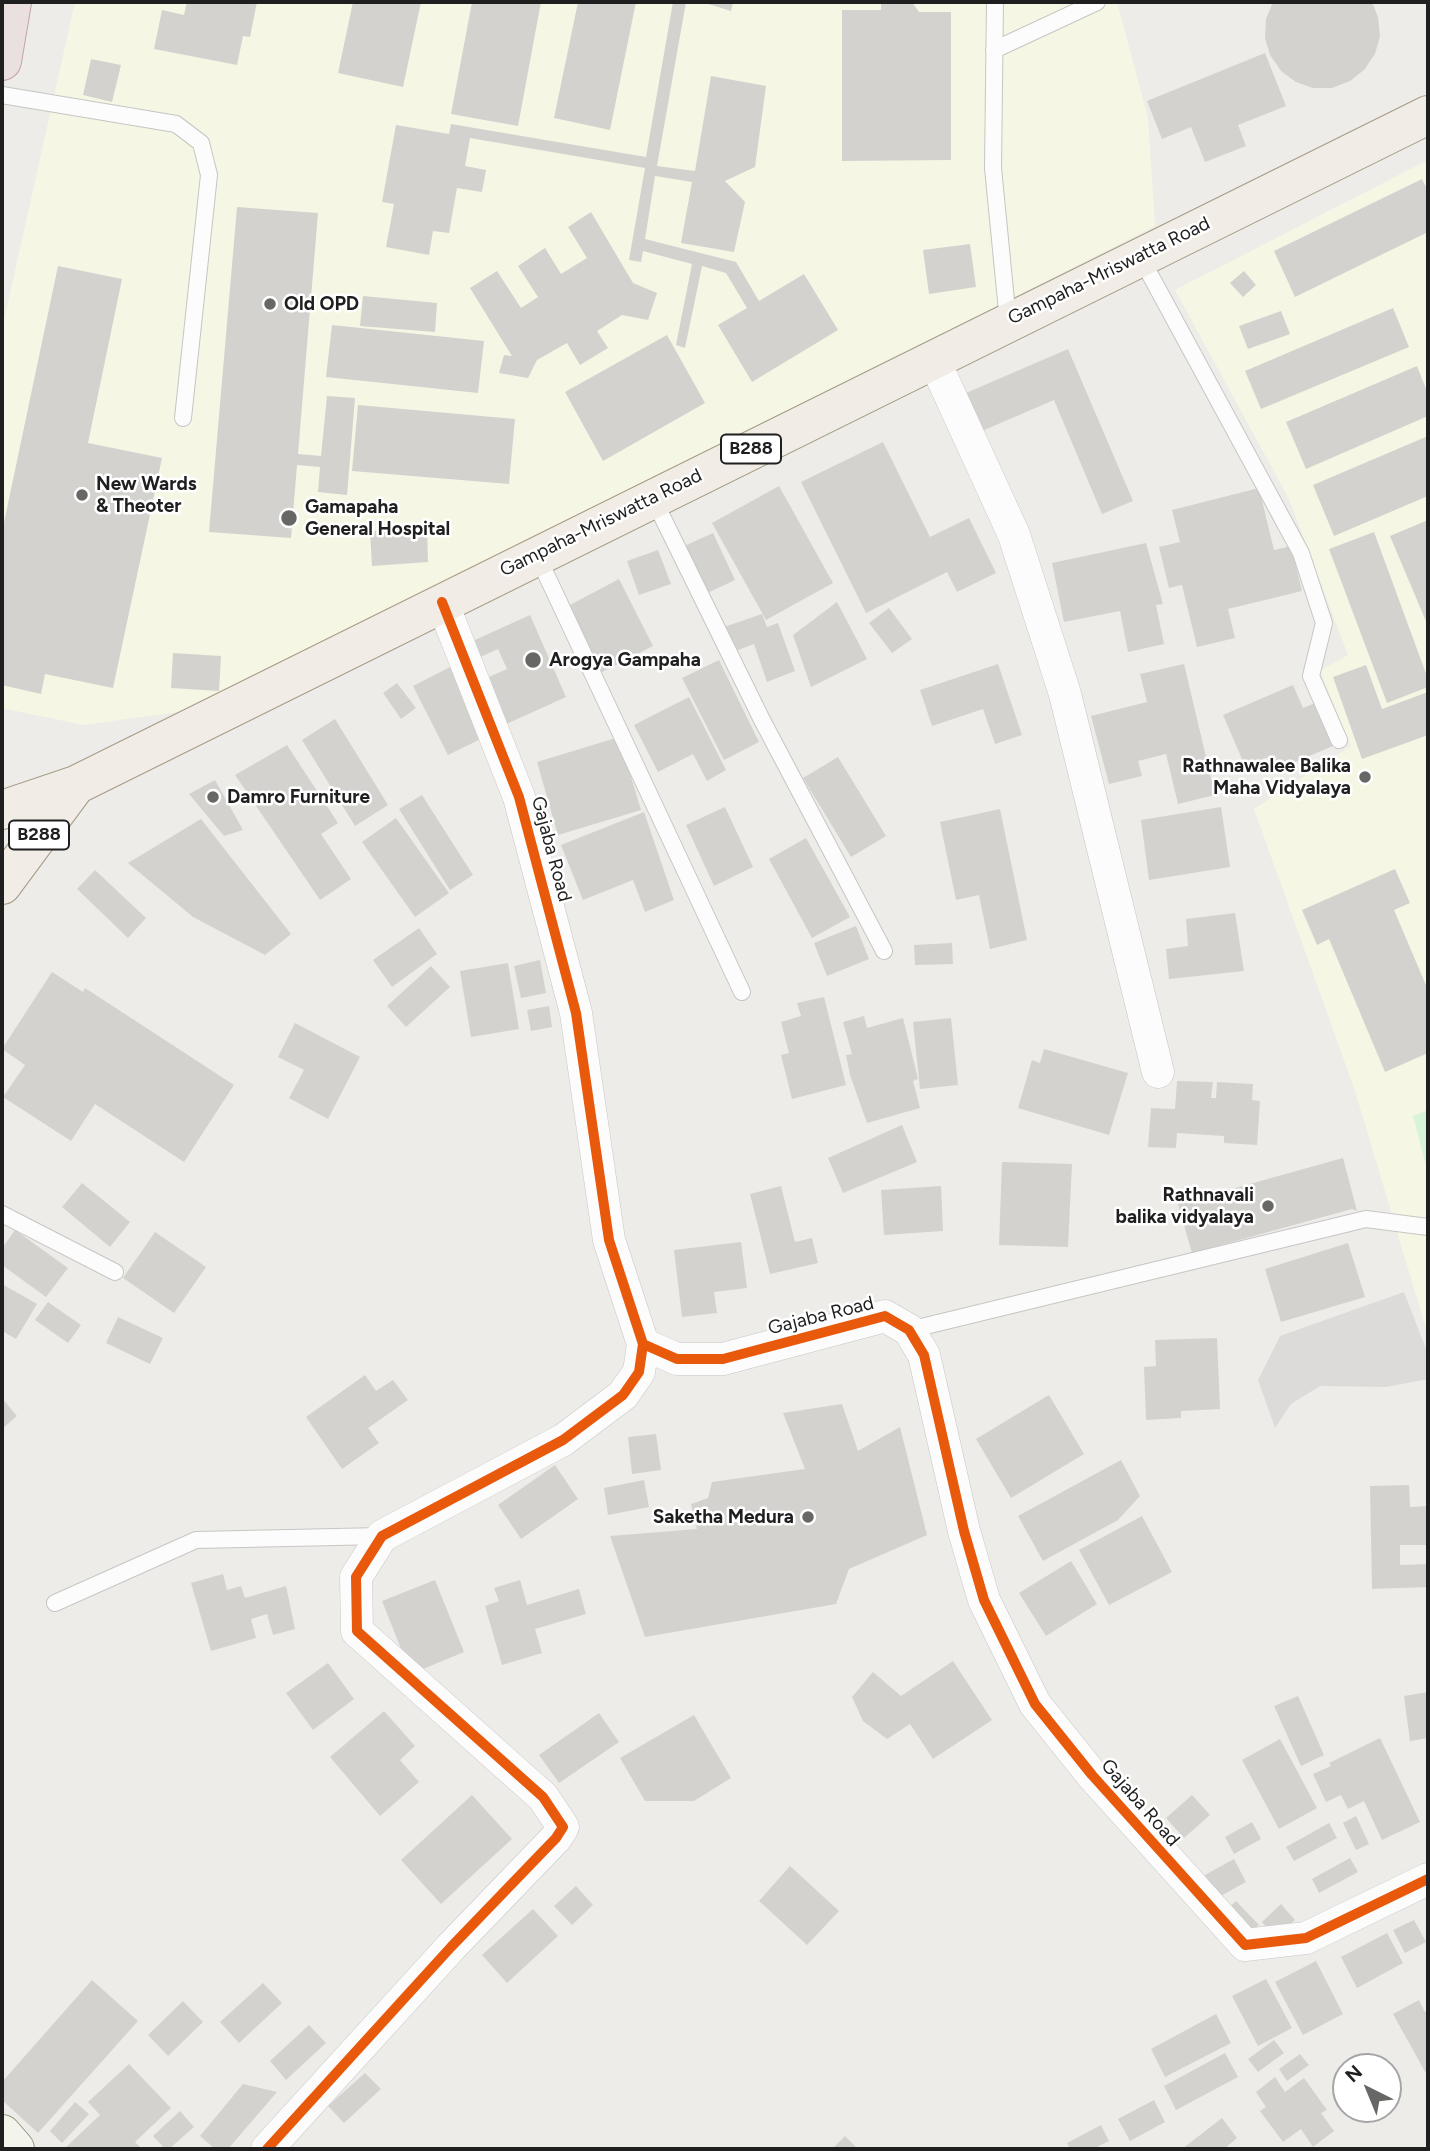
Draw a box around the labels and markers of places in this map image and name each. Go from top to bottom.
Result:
place label: Old OPD [284,293,359,315]
marker: Old OPD [262,296,278,312]
place label: New Wards & Theoter [96,473,197,517]
marker: New Wards & Theoter [74,487,90,503]
place label: Gamapaha General Hospital [305,496,450,540]
marker: Gamapaha General Hospital [279,508,299,528]
place label: Arogya Gampaha [549,649,701,671]
marker: Arogya Gampaha [523,650,543,670]
place label: Rathnawalee Balika Maha Vidyalaya [1182,755,1351,799]
marker: Rathnawalee Balika Maha Vidyalaya [1357,769,1373,785]
place label: Damro Furniture [227,786,370,808]
marker: Damro Furniture [205,789,221,805]
place label: Rathnavali balika vidyalaya [1116,1184,1254,1228]
marker: Rathnavali balika vidyalaya [1260,1198,1276,1214]
place label: Saketha Medura [653,1506,794,1528]
marker: Saketha Medura [800,1509,816,1525]

